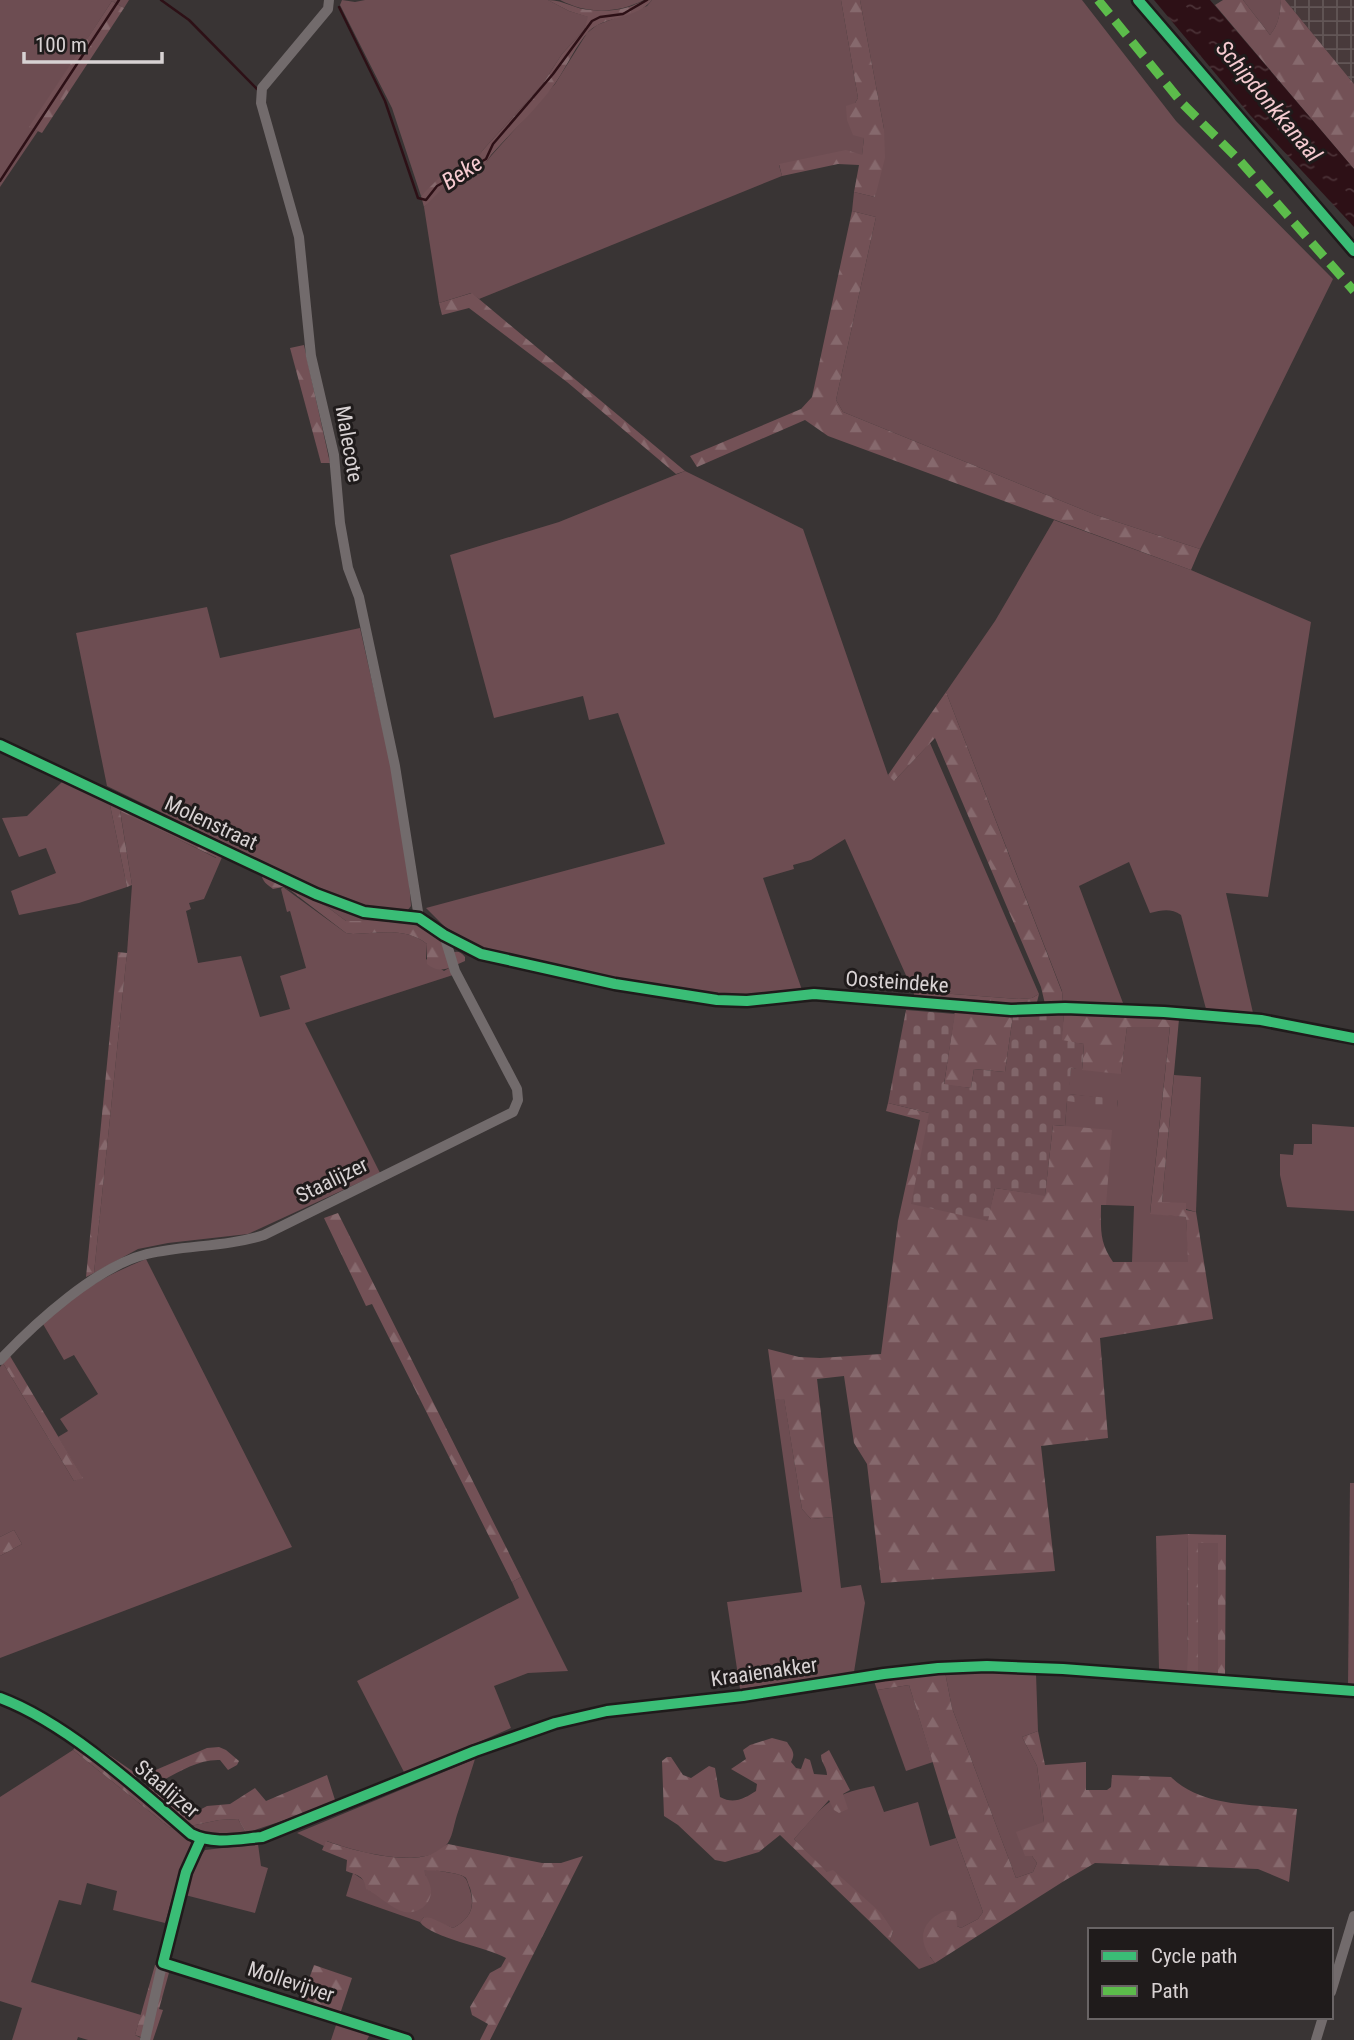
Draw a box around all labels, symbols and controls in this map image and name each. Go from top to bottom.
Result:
scale bar [24,21,163,65]
text: 100 m [35,33,87,57]
water label: Schipdonkkanaal [1210,35,1328,168]
water label: Beke [437,149,488,195]
street label: Malecote [331,404,368,484]
street label: Molenstraat [161,791,261,855]
street label: Oosteindeke [845,966,949,998]
street label: Staalijzer [292,1152,372,1208]
street label: Kraaienakker [709,1653,819,1691]
street label: Staalijzer [130,1755,204,1823]
legend [1088,1928,1333,2019]
text: Cycle path [1151,1944,1237,1968]
street label: Mollevijver [245,1957,337,2007]
text: Path [1151,1979,1189,2003]

